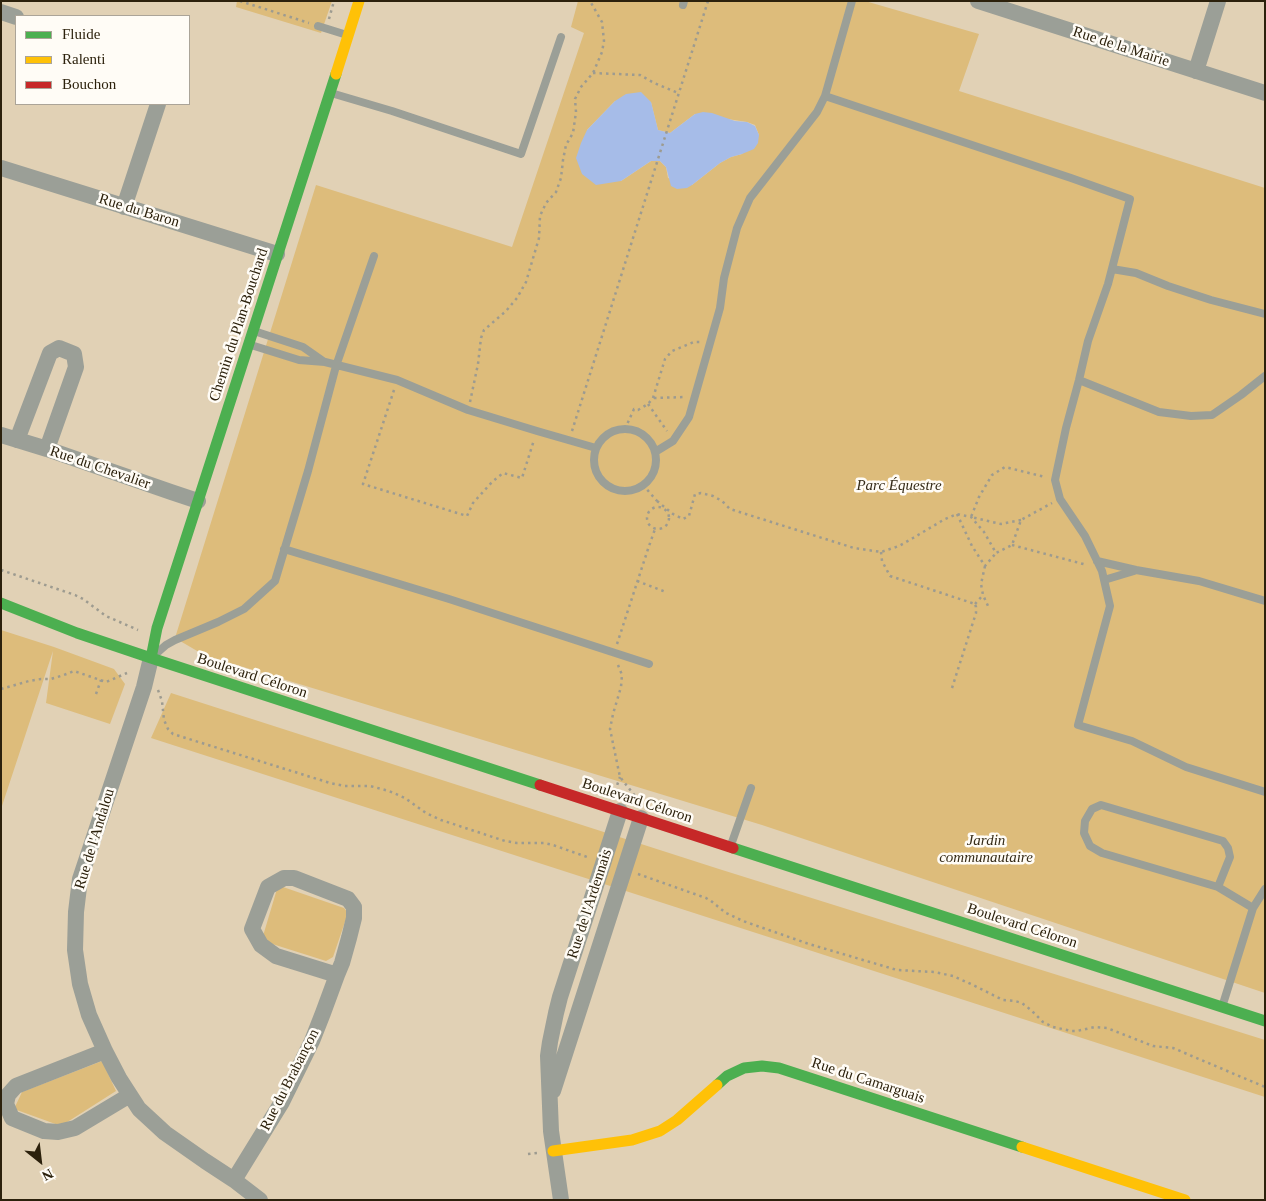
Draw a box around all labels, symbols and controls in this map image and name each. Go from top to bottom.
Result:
legend [15,15,190,105]
street label: Rue de la Mairie [1070,23,1172,71]
text: Fluide [62,26,100,42]
text: Ralenti [62,51,105,67]
text: Bouchon [62,76,116,92]
street label: Rue du Baron [97,190,181,232]
street label: Chemin du Plan-Bouchard [206,246,272,404]
street label: Rue du Chevalier [47,442,153,494]
park label: Parc Équestre [856,477,942,495]
street label: Boulevard Céloron [195,650,309,702]
street label: Boulevard Céloron [580,775,694,827]
street label: Rue de l'Andalou [71,786,119,892]
park label: Jardin communautaire [939,832,1033,867]
street label: Rue de l'Ardennais [564,847,616,961]
street label: Boulevard Céloron [965,900,1079,952]
street label: Rue du Brabançon [257,1026,323,1134]
street label: Rue du Camarguais [809,1054,927,1108]
north arrow [15,1136,65,1186]
text: N [39,1166,56,1184]

